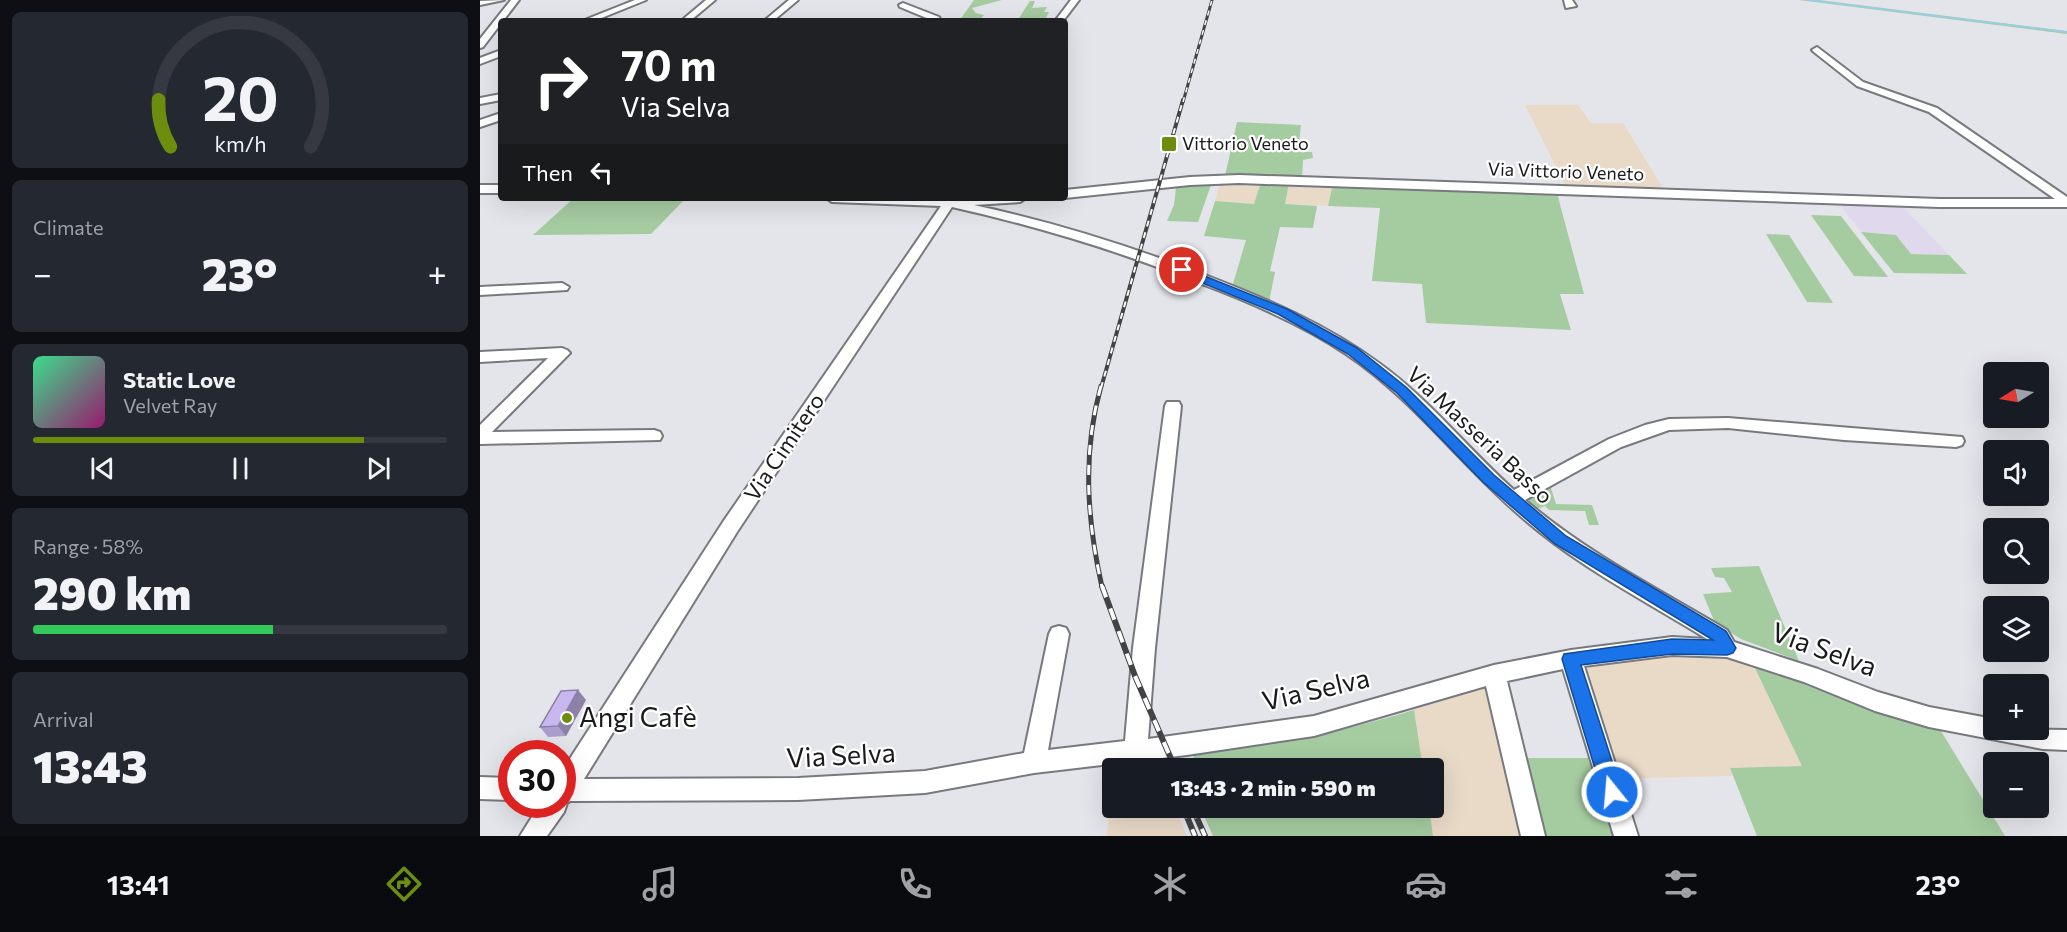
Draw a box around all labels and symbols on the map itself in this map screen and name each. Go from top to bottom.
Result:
place label: Vittorio Veneto [1182,132,1309,154]
marker: Vittorio Veneto [1160,135,1178,153]
street label: Via Vittorio Veneto [1487,157,1645,185]
pin [1156,244,1207,295]
street label: Via Masseria Basso [1402,360,1559,509]
north arrow [1983,362,2049,428]
street label: Via Cimitero [738,388,829,506]
street label: Via Selva [1767,614,1882,683]
street label: Via Selva [1259,660,1373,717]
place label: Angi Cafè [579,700,697,733]
marker: Angi Cafè [560,711,574,725]
street label: Via Selva [785,735,896,774]
speed limit sign: 30 [498,740,576,818]
position arrow [1580,760,1644,824]

